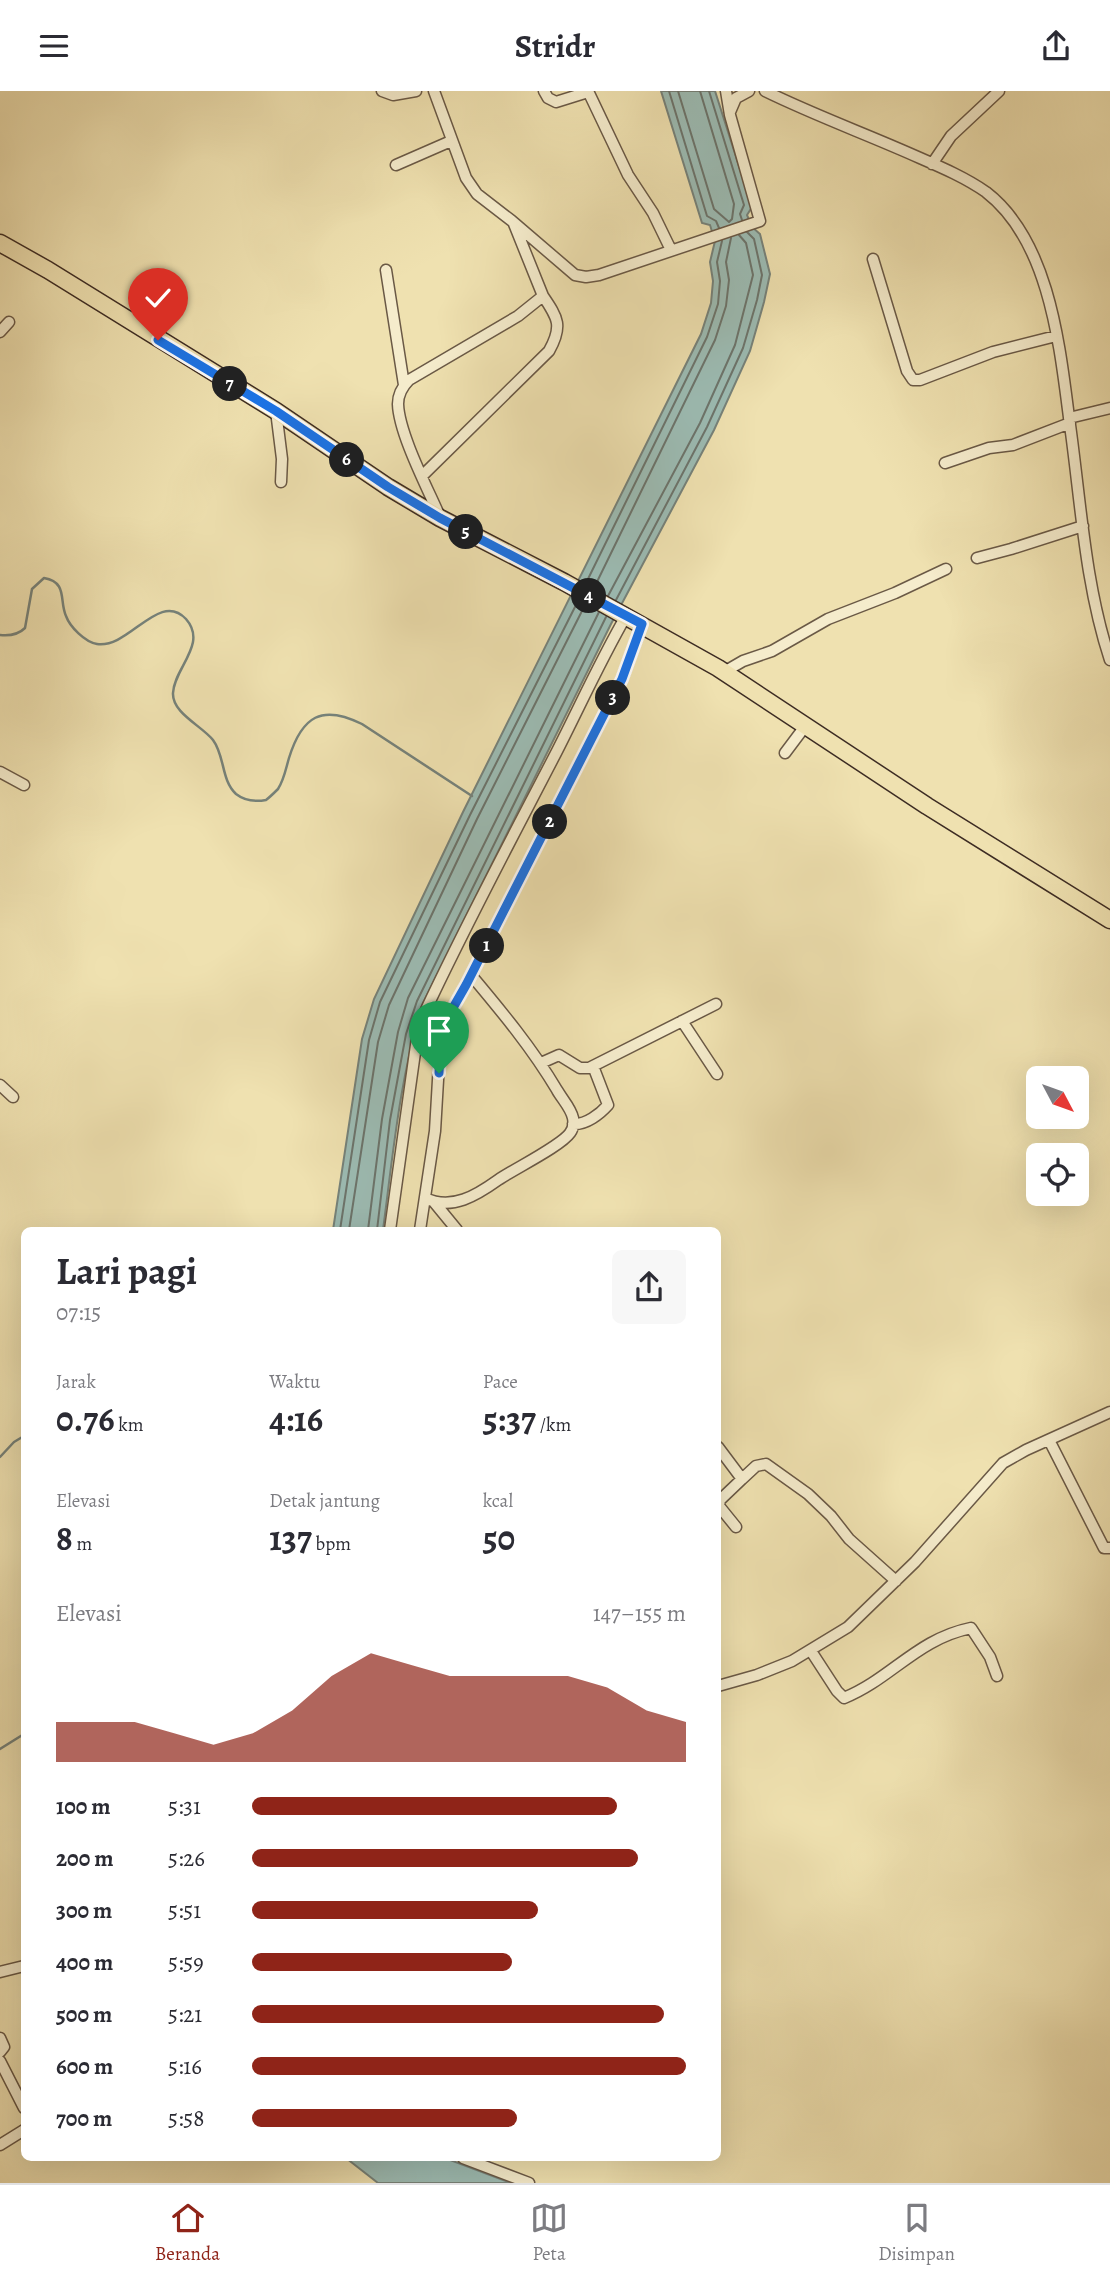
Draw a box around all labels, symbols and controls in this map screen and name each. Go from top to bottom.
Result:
text: Stridr [515,24,595,68]
icon: menu [35,27,73,65]
icon: share [1037,27,1075,65]
pin [128,268,188,340]
icon: check [139,279,177,317]
pin: 7 [212,367,247,401]
text: 7 [225,370,234,396]
pin: 6 [330,443,364,477]
text: 6 [342,446,351,472]
pin: 5 [448,515,484,549]
text: 5 [461,518,470,544]
pin: 4 [572,579,606,613]
text: 4 [584,582,593,608]
pin: 3 [596,681,630,715]
text: 3 [608,684,617,710]
pin: 2 [532,805,568,839]
text: 2 [545,808,554,834]
pin: 1 [470,929,504,963]
text: 1 [483,932,490,958]
pin [409,1001,469,1073]
icon: arrive [420,1012,458,1050]
north arrow [1026,1066,1088,1129]
map controls [1026,1066,1089,1206]
button: locate [1026,1143,1089,1206]
text: Lari pagi [56,1245,197,1297]
button: share [612,1250,686,1324]
text: 07:15 [56,1297,101,1328]
text: Jarak [56,1369,96,1395]
text: Waktu [269,1369,320,1395]
text: Pace [483,1369,518,1395]
text: 0.76 [56,1395,115,1443]
text: 4:16 [269,1395,323,1443]
text: 5:37 [483,1395,536,1443]
text: km [115,1412,144,1438]
text: /km [536,1412,571,1438]
text: Elevasi [56,1488,110,1514]
text: Detak jantung [269,1488,380,1514]
text: kcal [483,1488,513,1514]
text: 8 [56,1514,73,1562]
text: 137 [269,1514,312,1562]
text: 50 [483,1514,515,1562]
text: m [73,1531,92,1557]
text: bpm [312,1531,351,1557]
text: Elevasi [56,1598,122,1629]
text: 147–155 m [593,1598,686,1629]
text: 100 m [56,1791,111,1822]
text: 5:31 [168,1791,201,1822]
text: 200 m [56,1843,114,1874]
text: 5:26 [168,1843,205,1874]
text: 300 m [56,1895,112,1926]
text: 5:51 [168,1895,201,1926]
text: 400 m [56,1947,113,1978]
text: 5:59 [168,1947,204,1978]
text: 500 m [56,1999,112,2030]
text: 5:21 [168,1999,202,2030]
text: 600 m [56,2051,113,2082]
text: 5:16 [168,2051,202,2082]
text: 700 m [56,2103,112,2134]
text: 5:58 [168,2103,204,2134]
tab: Beranda [155,2199,220,2267]
tab: Peta [530,2199,568,2267]
tab: Disimpan [878,2199,955,2267]

